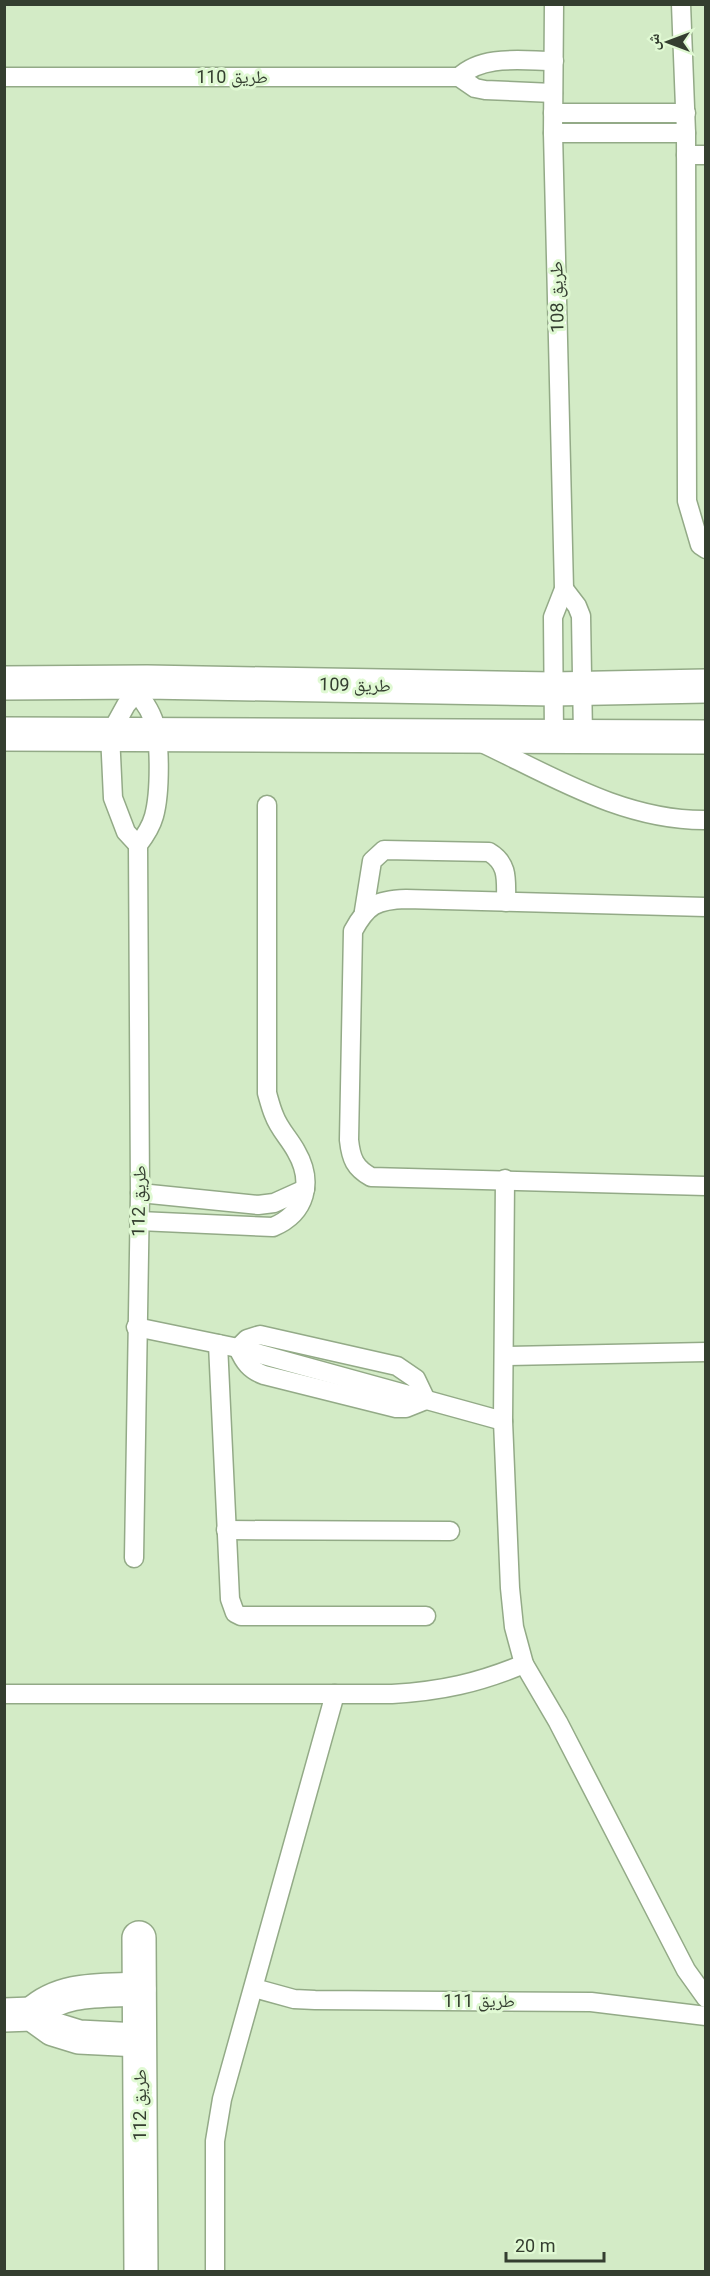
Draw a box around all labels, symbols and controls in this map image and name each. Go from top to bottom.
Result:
north arrow [638,12,698,72]
text: ش [644,33,663,50]
street label: طريق 110 [196,66,268,88]
street label: طريق 108 [545,261,569,333]
street label: طريق 109 [319,673,391,697]
street label: طريق 112 [127,1165,151,1237]
street label: طريق 111 [443,1990,515,2012]
street label: طريق 112 [129,2069,151,2141]
scale bar [506,2225,604,2263]
text: 20 m [515,2235,555,2256]

